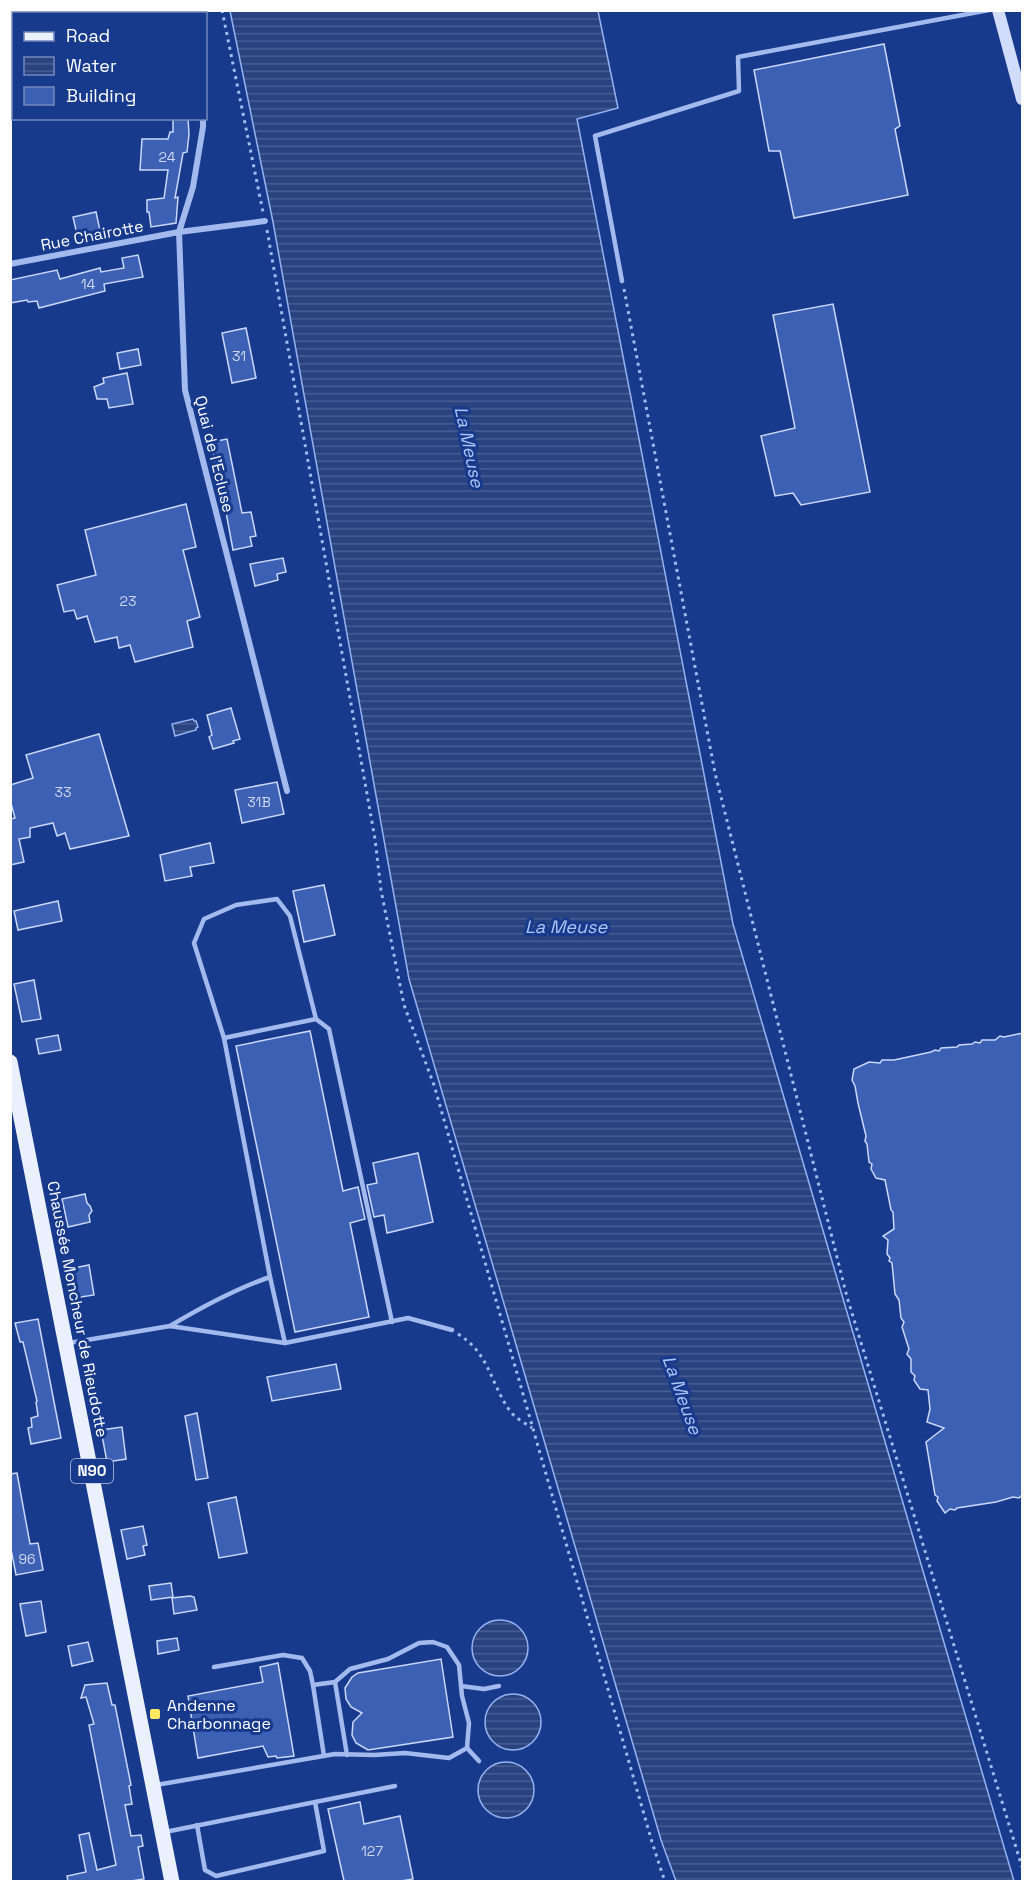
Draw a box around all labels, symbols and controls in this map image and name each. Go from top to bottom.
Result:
legend [12,12,207,120]
text: Road [66,24,110,47]
text: Water [66,54,117,77]
text: Building [66,84,136,107]
house number: 24 [159,148,176,166]
street label: Rue Chairotte [39,215,145,256]
house number: 14 [81,275,96,293]
house number: 31 [232,347,246,365]
street label: Quai de l'Ecluse [190,393,239,515]
water label: La Meuse [450,404,490,491]
house number: 23 [120,592,136,610]
house number: 33 [55,783,71,801]
house number: 31B [247,793,271,811]
water label: La Meuse [525,915,608,938]
street label: Chaussée Moncheur de Rieudotte [42,1179,113,1439]
water label: La Meuse [658,1352,708,1439]
road number: N90 [71,1459,113,1483]
house number: 96 [18,1550,36,1568]
place label: Andenne Charbonnage [167,1695,271,1734]
marker: Andenne Charbonnage [148,1707,162,1721]
house number: 127 [361,1842,383,1860]

